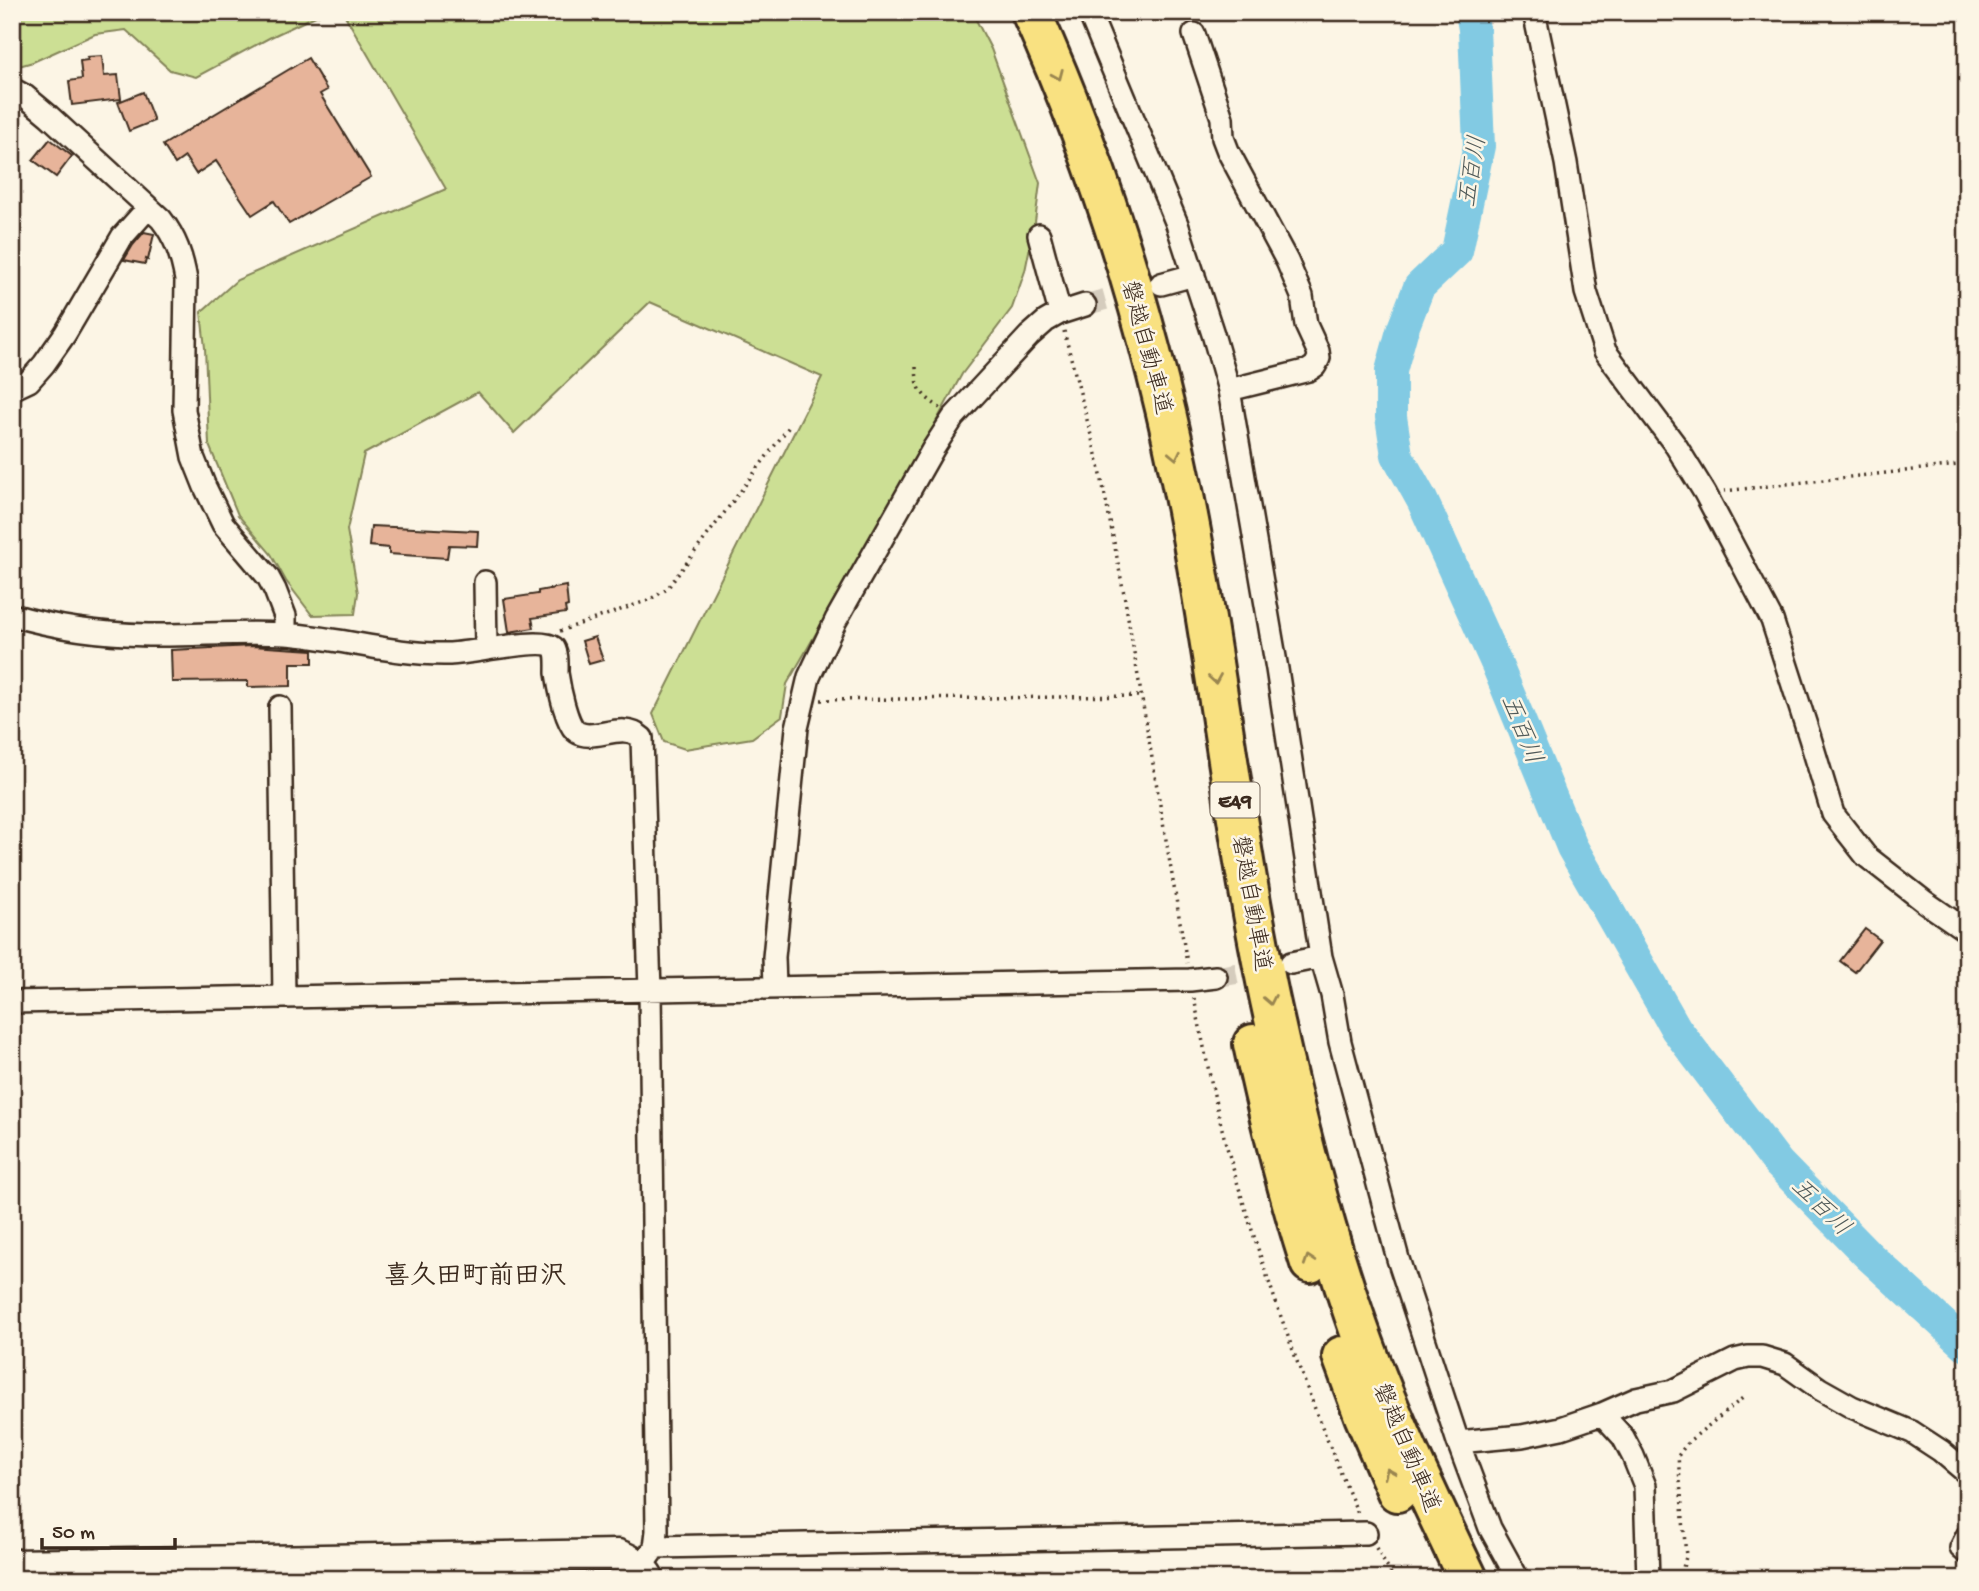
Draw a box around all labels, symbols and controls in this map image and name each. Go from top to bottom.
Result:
one-way arrow [1050,68,1064,80]
water label: 五百川 [1455,134,1494,209]
street label: 磐越自動車道 [1114,278,1176,418]
one-way arrow [1167,449,1182,461]
one-way arrow [1207,673,1222,685]
water label: 五百川 [1493,692,1547,769]
road number: E49 [1210,782,1260,818]
street label: 磐越自動車道 [1224,833,1276,974]
one-way arrow [1262,994,1277,1006]
water label: 五百川 [1784,1173,1856,1244]
one-way arrow [1303,1254,1318,1266]
district label: 喜久田町前田沢 [384,1261,566,1294]
street label: 磐越自動車道 [1365,1379,1445,1517]
one-way arrow [1383,1468,1397,1480]
scale bar [42,1507,175,1551]
text: 50 m [52,1522,95,1547]

